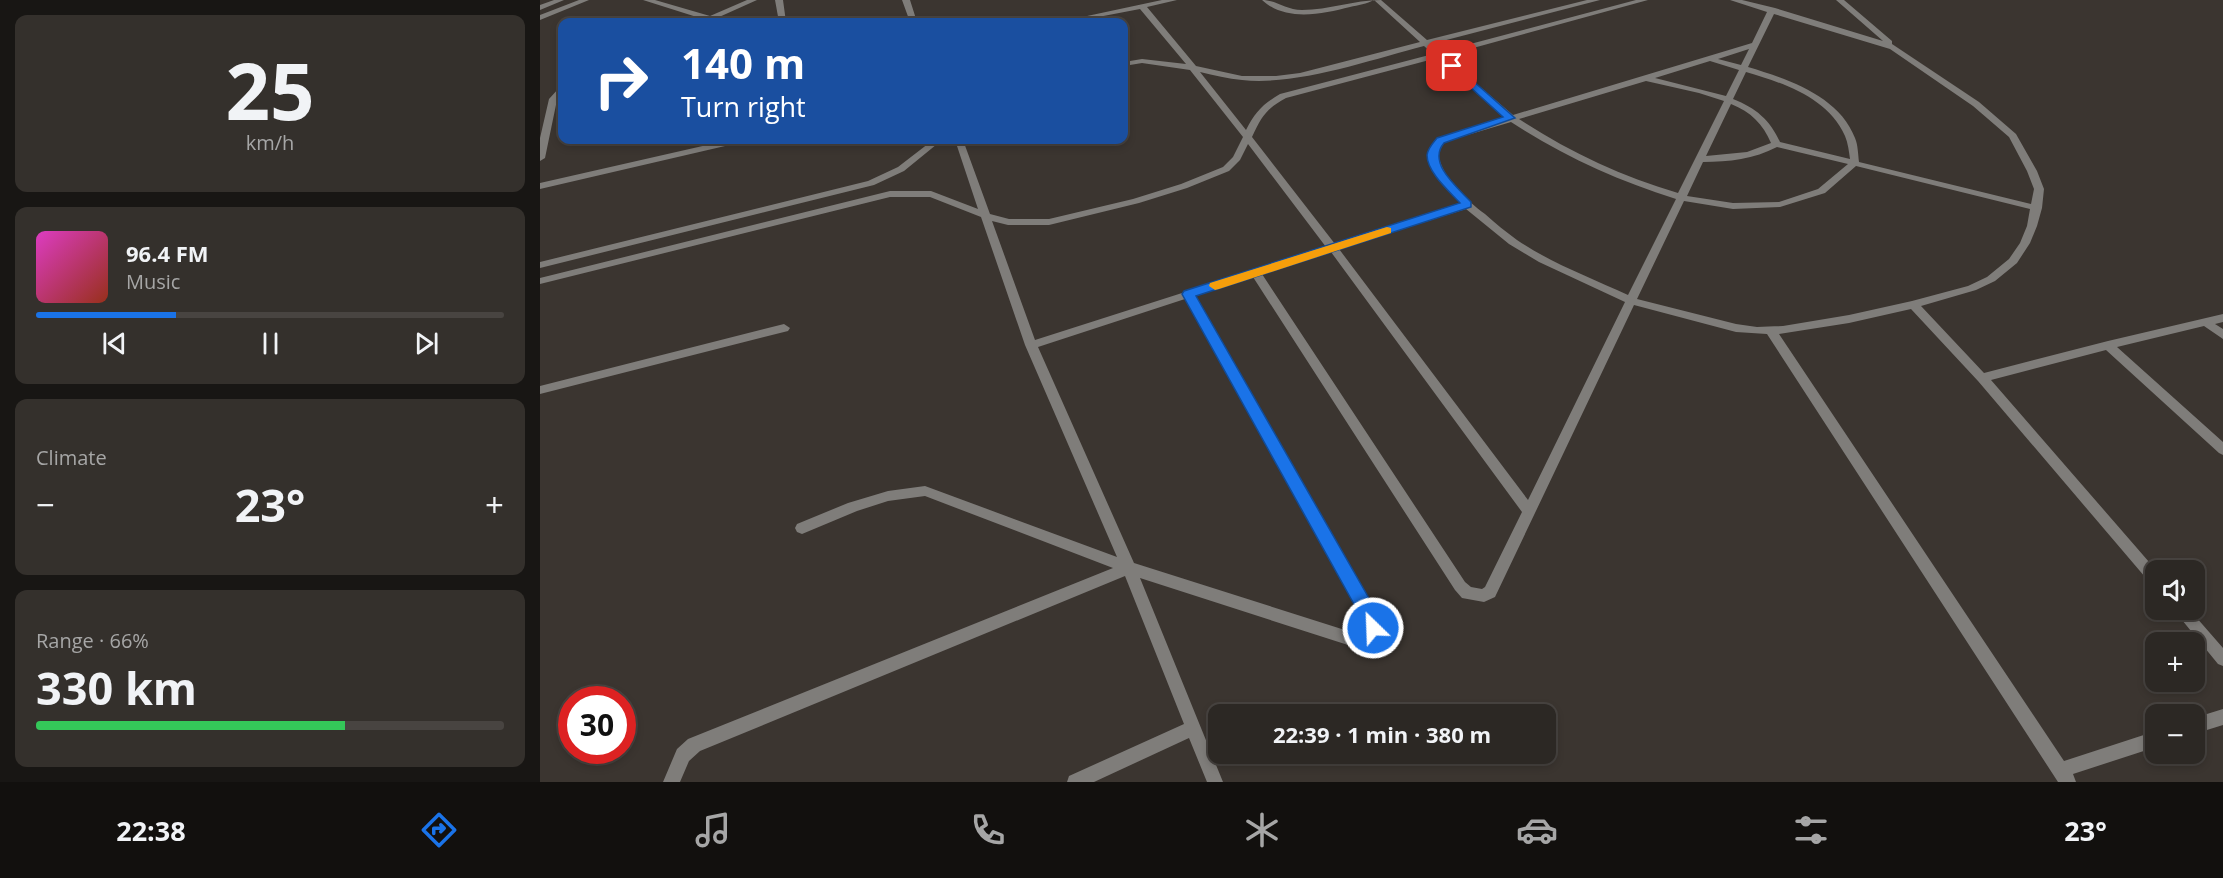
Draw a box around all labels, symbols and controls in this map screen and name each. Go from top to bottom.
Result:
text: 140 m [681,34,805,91]
text: 25 [225,37,315,143]
pin [1426,40,1477,91]
icon: right [582,42,660,120]
icon: arrive [1435,49,1468,82]
text: Turn right [681,88,806,125]
text: km/h [246,129,294,156]
text: 96.4 FM [126,238,209,268]
text: Music [126,268,180,295]
icon: previous [98,327,131,360]
icon: pause [254,327,287,360]
icon: next [410,327,443,360]
text: Climate [36,444,107,471]
text: 23° [235,474,305,535]
text: − [36,482,55,527]
text: + [485,482,504,527]
map controls [2145,560,2205,764]
button: sound [2145,560,2205,620]
position arrow [1341,596,1405,660]
text: Range · 66% [36,627,149,654]
button: + [2145,632,2205,692]
text: 330 km [36,657,197,718]
speed limit sign: 30 [558,686,636,764]
button: − [2145,704,2205,764]
text: 22:39 · 1 min · 380 m [1273,719,1491,749]
icon: directions [418,809,460,851]
icon: music [692,809,734,851]
icon: phone [967,809,1009,851]
icon: climate [1241,809,1283,851]
icon: car [1516,809,1558,851]
icon: filters [1790,809,1832,851]
text: 22:38 [116,812,186,849]
text: 23° [2064,812,2107,849]

